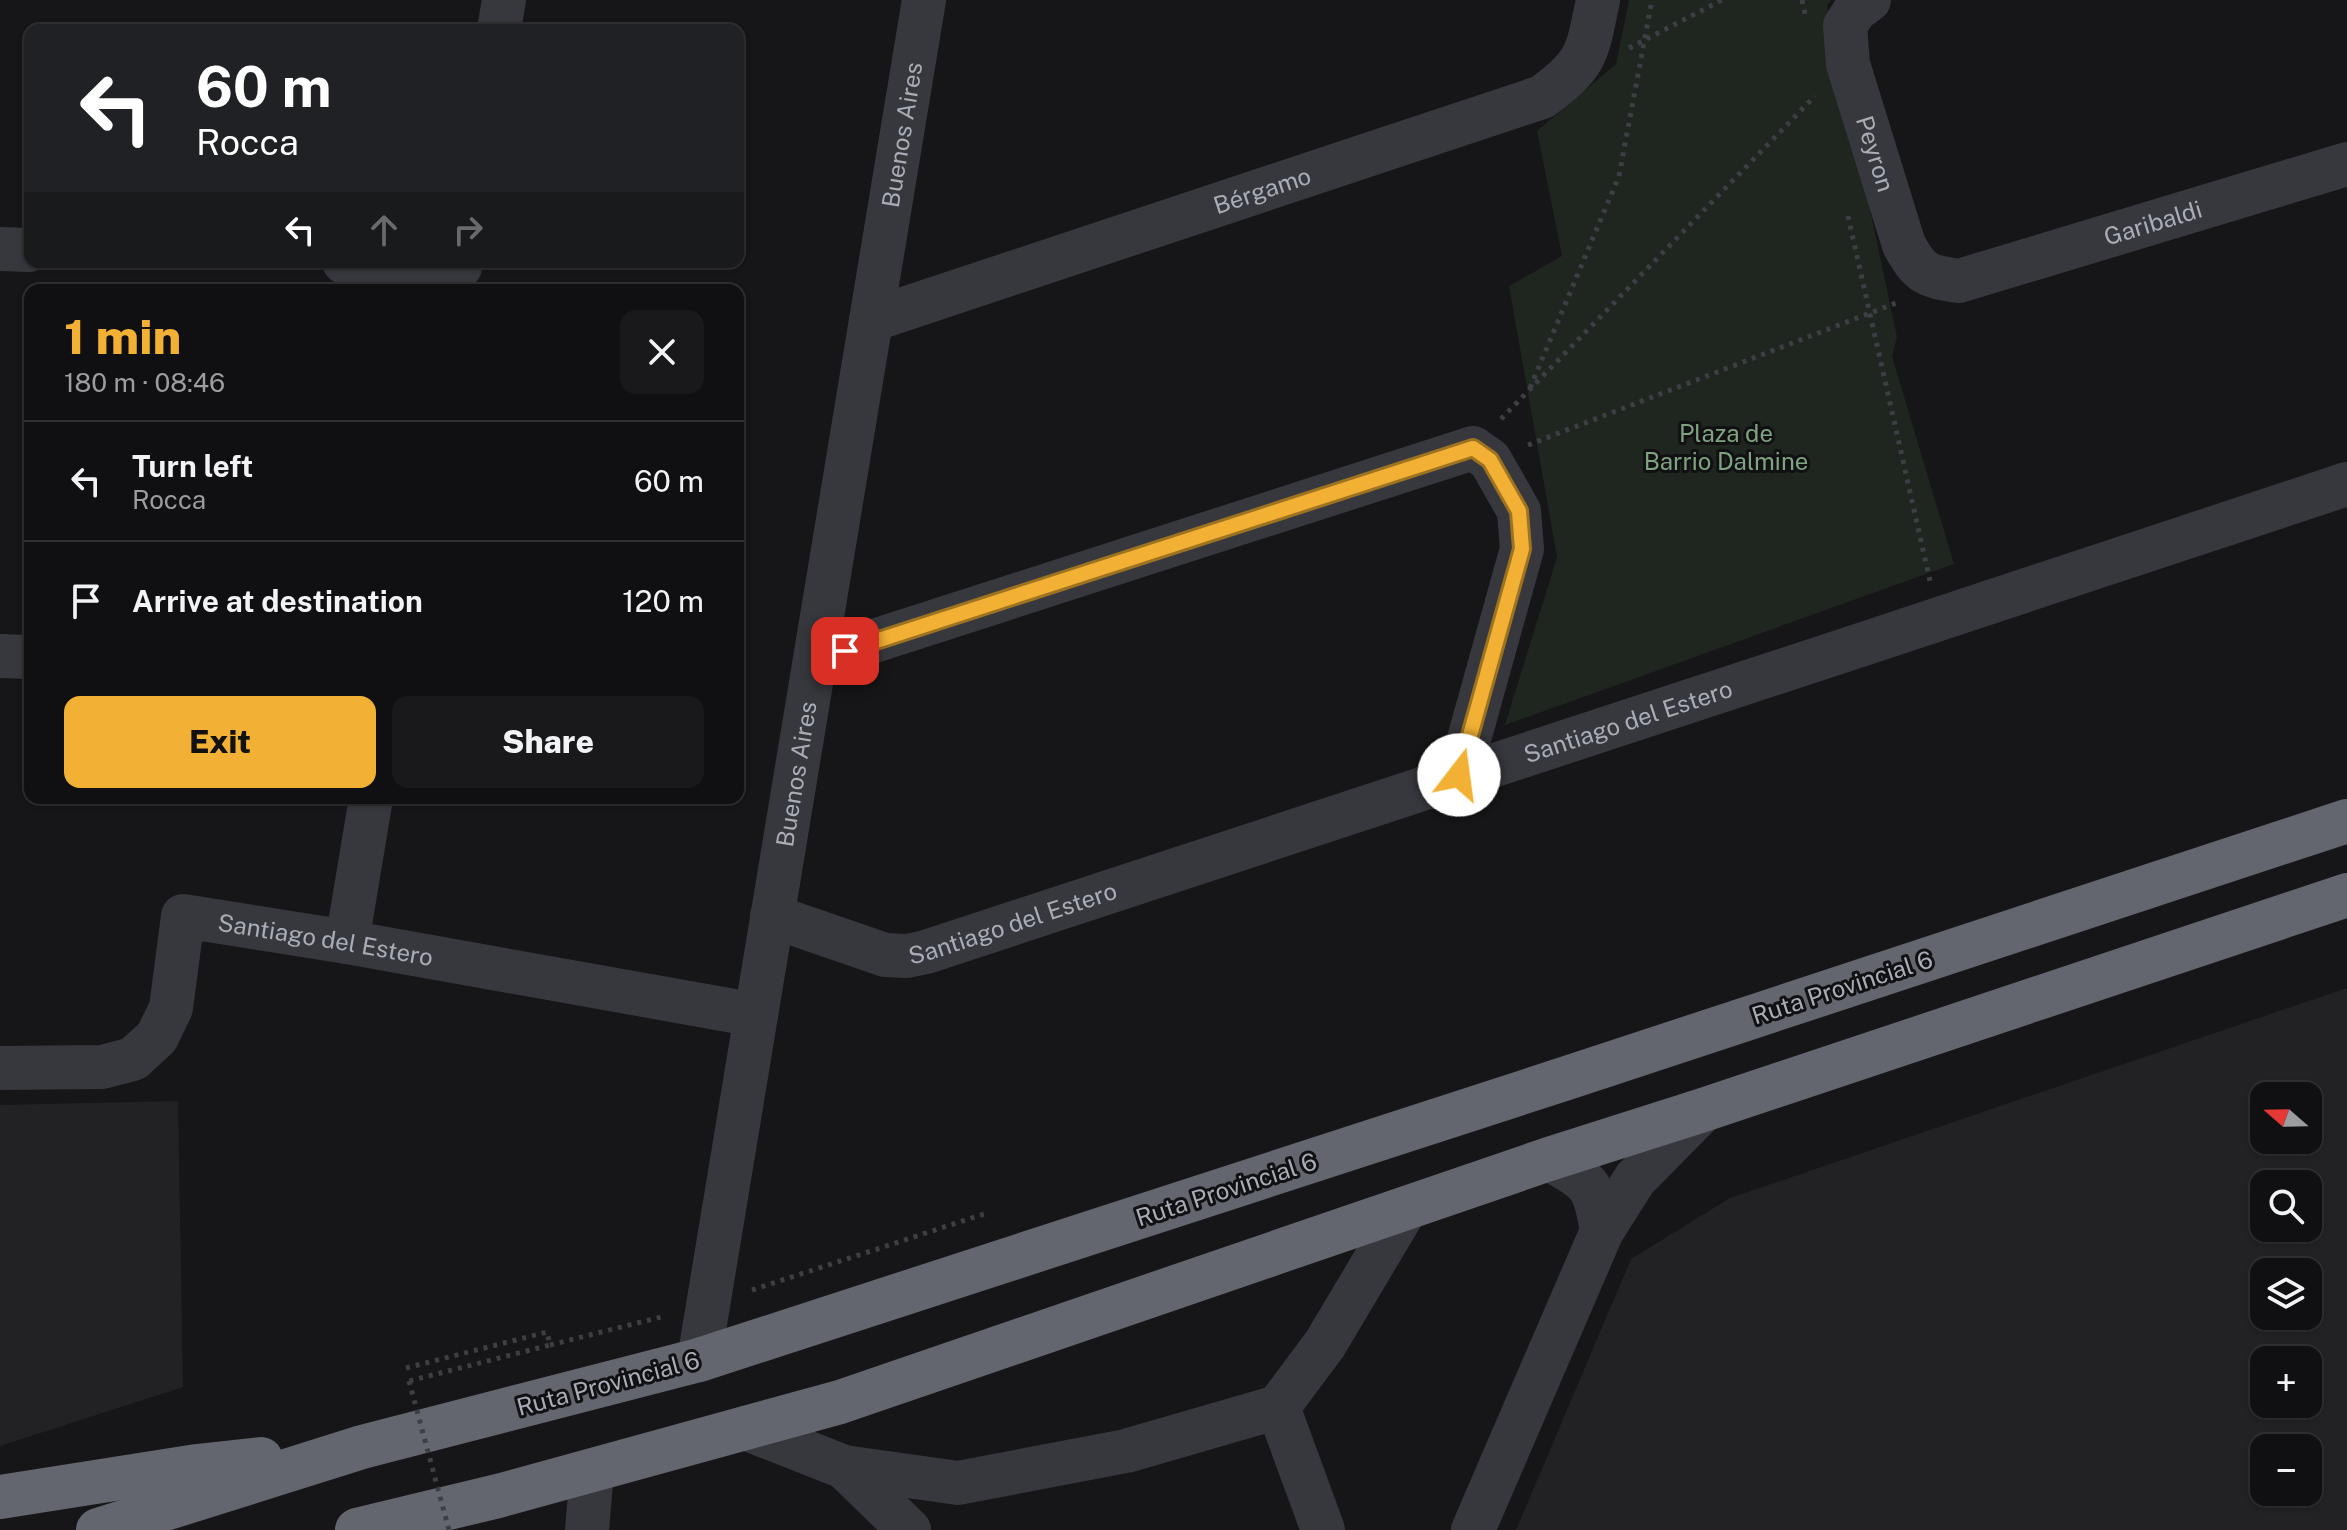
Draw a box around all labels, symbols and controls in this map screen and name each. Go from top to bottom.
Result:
text: 60 m [196,54,332,120]
icon: left [64,56,168,160]
street label: Buenos Aires [876,60,928,209]
street label: Peyron [1851,112,1901,195]
text: Rocca [196,121,299,163]
street label: Bérgamo [1210,161,1314,219]
street label: Garibaldi [2100,195,2205,251]
icon: left [278,208,322,252]
icon: ahead [362,208,406,252]
icon: right [446,208,490,252]
text: 1 min [64,308,181,365]
button: close [620,310,704,394]
text: 180 m · 08:46 [64,367,225,398]
park label: Plaza de Barrio Dalmine [1644,419,1808,475]
text: Turn left [132,448,253,484]
icon: left [64,459,108,503]
text: 60 m [634,463,704,499]
text: Rocca [132,484,206,515]
icon: arrive [64,579,108,623]
text: Arrive at destination [132,583,423,619]
text: 120 m [622,583,704,619]
pin [811,617,879,685]
icon: arrive [823,629,867,673]
street label: Santiago del Estero [1520,674,1736,768]
button: Exit [64,696,376,788]
button: Share [392,696,704,788]
street label: Buenos Aires [770,699,822,849]
position arrow [1417,733,1501,817]
street label: Santiago del Estero [906,876,1120,969]
street label: Santiago del Estero [216,908,435,971]
street label: Ruta Provincial 6 [1748,945,1936,1029]
north arrow [2250,1082,2322,1154]
map controls [2250,1082,2322,1506]
street label: Ruta Provincial 6 [1132,1147,1320,1231]
button: search [2250,1170,2322,1242]
button: layers [2250,1258,2322,1330]
street label: Ruta Provincial 6 [513,1345,703,1421]
button: + [2250,1346,2322,1418]
button: − [2250,1434,2322,1506]

